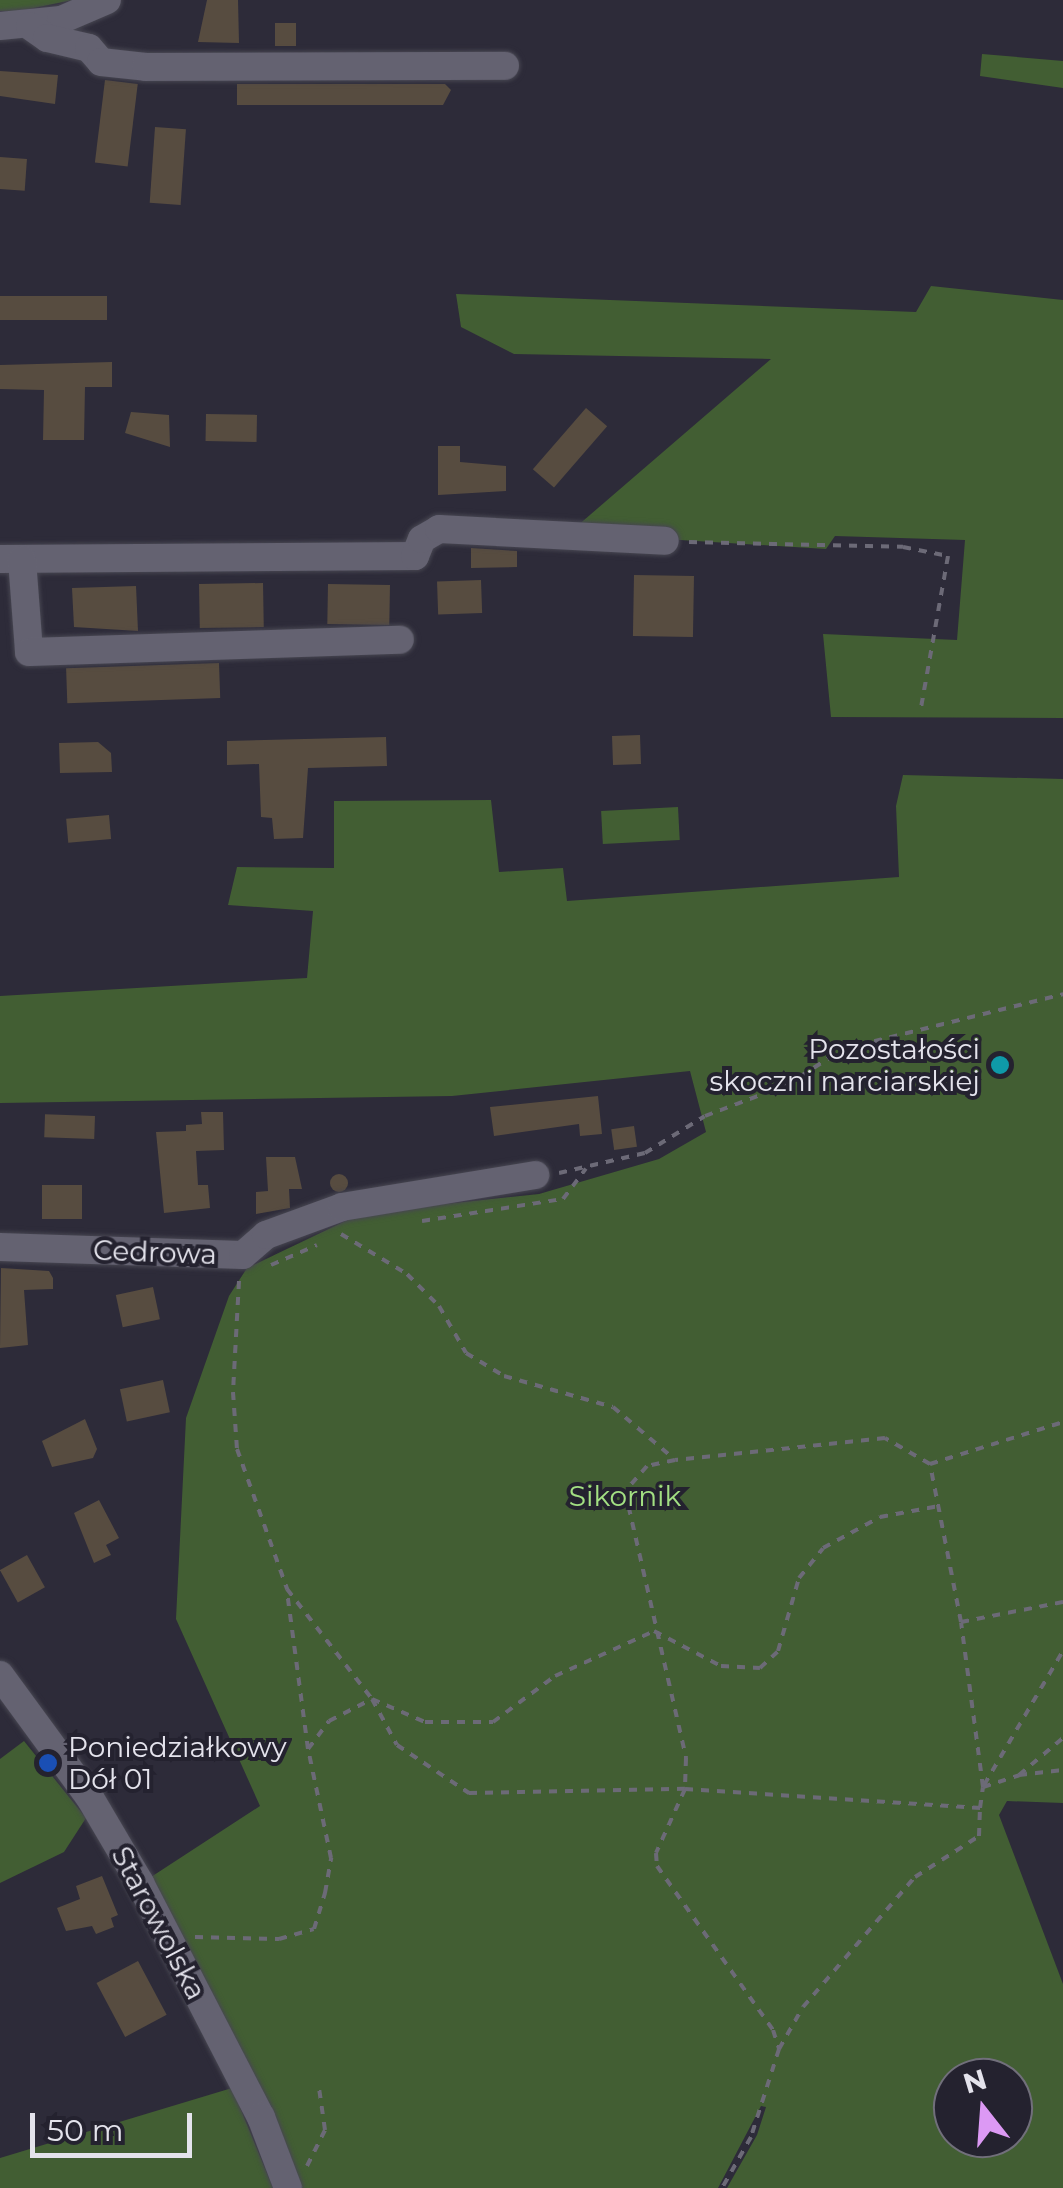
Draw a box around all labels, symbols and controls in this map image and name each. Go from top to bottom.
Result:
place label: Pozostałości skoczni narciarskiej [710,1032,980,1098]
marker: Pozostałości skoczni narciarskiej [989,1054,1011,1076]
street label: Cedrowa [93,1233,217,1271]
park label: Sikornik [569,1479,681,1513]
place label: Poniedziałkowy Dół 01 [68,1730,287,1796]
marker: Poniedziałkowy Dół 01 [37,1752,59,1774]
street label: Starowolska [105,1841,213,2005]
north arrow [933,2058,1033,2158]
text: N [959,2062,991,2101]
scale bar [35,2093,198,2155]
text: 50 m [47,2112,124,2149]

